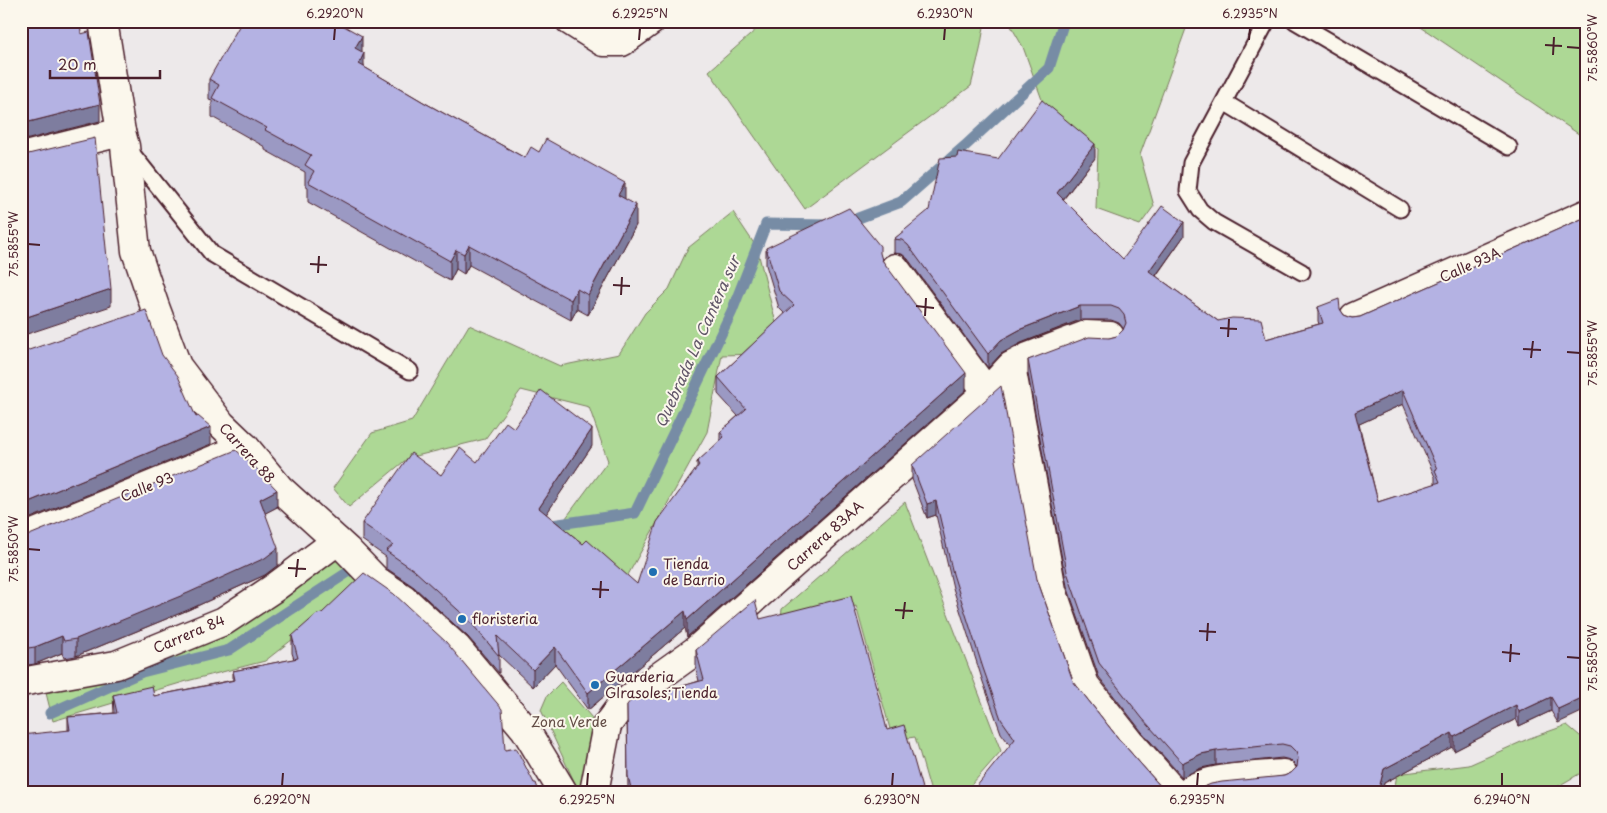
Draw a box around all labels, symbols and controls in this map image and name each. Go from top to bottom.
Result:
text: 6.2920°N [306,4,364,22]
text: 6.2925°N [612,4,668,22]
text: 6.2930°N [917,4,973,22]
text: 6.2935°N [1222,4,1278,22]
text: 75.5860°W [1583,14,1601,82]
scale bar [50,48,160,80]
text: 20 m [58,52,97,75]
text: 75.5855°W [4,210,22,277]
street label: Calle 93A [1436,242,1504,287]
water label: Quebrada La Cantera sur [648,250,746,431]
text: 75.5855°W [1583,319,1601,386]
street label: Carrera 88 [214,418,280,488]
street label: Calle 93 [117,466,177,507]
street label: Carrera 83AA [782,495,868,576]
text: 75.5850°W [4,515,22,582]
place label: Tienda de Barrio [663,553,725,590]
marker: Tienda de Barrio [647,566,659,578]
place label: floristeria [472,608,538,629]
street label: Carrera 84 [150,609,228,658]
marker: floristeria [456,613,468,625]
text: 75.5850°W [1583,624,1601,691]
place label: Guarderia GIrasoles;Tienda [605,666,718,703]
marker: Guarderia GIrasoles;Tienda [589,679,601,691]
park label: Zona Verde [531,711,607,732]
text: 6.2920°N [253,790,311,808]
text: 6.2925°N [559,790,615,808]
text: 6.2930°N [864,790,920,808]
text: 6.2935°N [1169,790,1225,808]
text: 6.2940°N [1474,790,1530,808]

